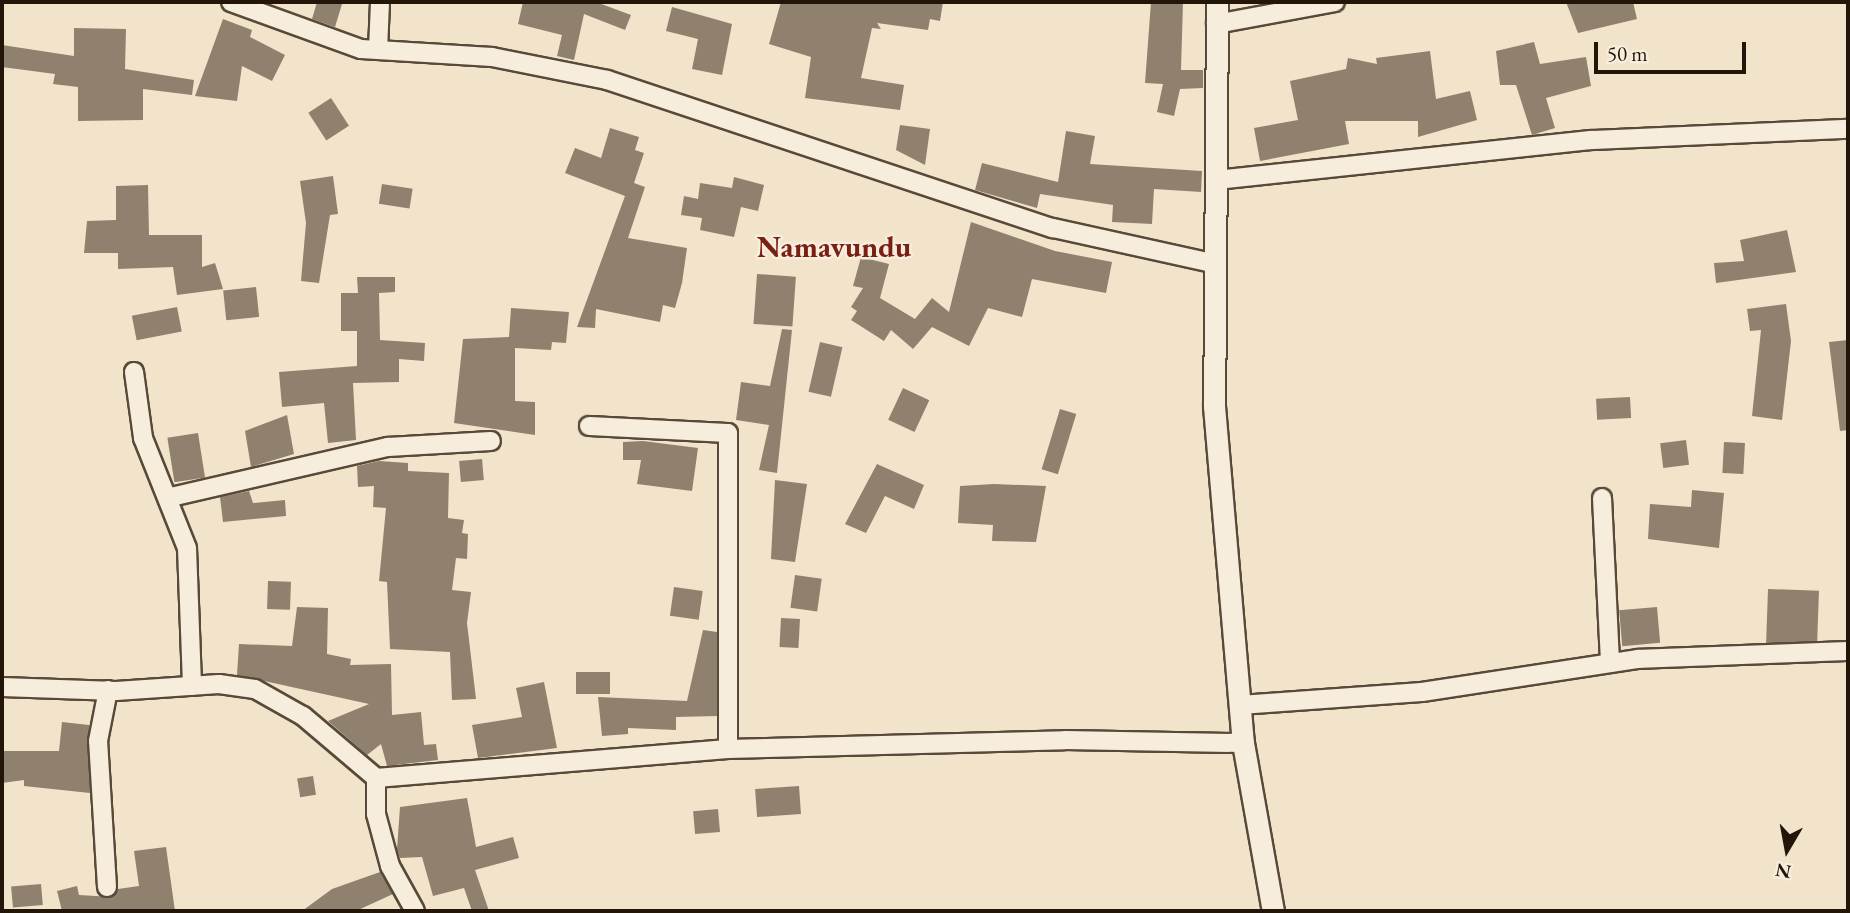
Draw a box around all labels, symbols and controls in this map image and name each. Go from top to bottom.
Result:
scale bar [1598,28,1750,72]
text: 50 m [1607,40,1648,67]
district label: Namavundu [757,229,911,265]
north arrow [1752,815,1822,885]
text: N [1774,858,1793,885]

